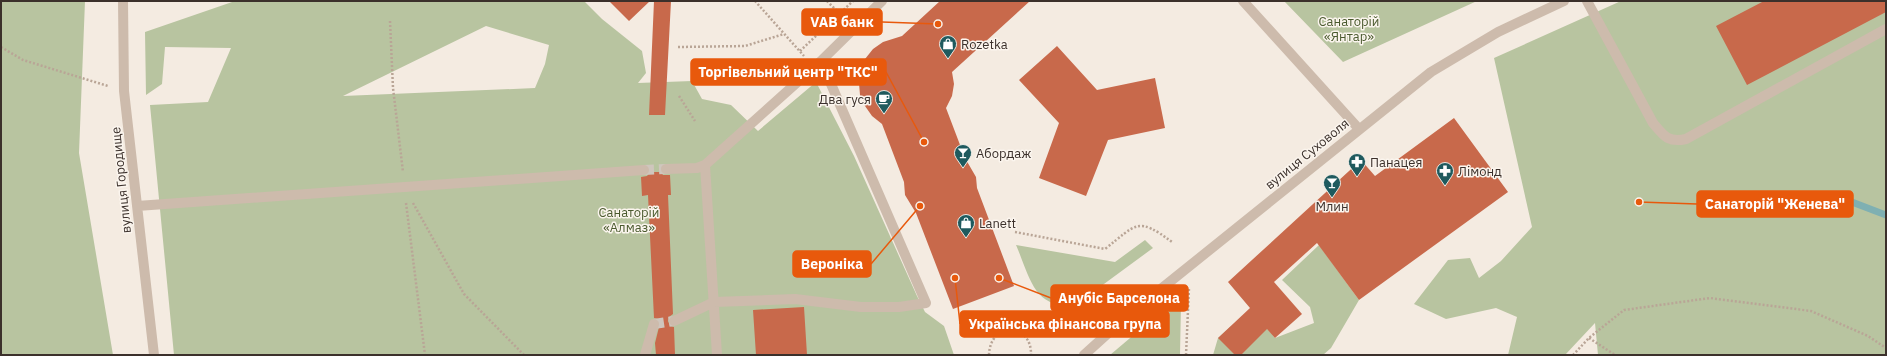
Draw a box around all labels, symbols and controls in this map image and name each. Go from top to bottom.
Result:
callout: VAB банк [802,9,882,35]
text: VAB банк [810,13,874,31]
park label: Санаторій «Янтар» [1318,13,1380,45]
shop icon: Rozetka [938,34,958,59]
place label: Rozetka [961,36,1008,53]
callout: Торгівельний центр "ТКС" [691,59,886,85]
text: Торгівельний центр "ТКС" [698,63,878,81]
cafe icon: Два гуся [874,89,894,114]
place label: Два гуся [819,91,871,108]
street label: вулиця Суховоля [1262,115,1352,193]
street label: вулиця Городище [107,126,135,234]
bar icon: Абордаж [953,143,973,168]
place label: Абордаж [976,145,1031,162]
pharmacy icon: Панацея [1347,152,1367,177]
place label: Панацея [1370,154,1422,171]
pharmacy icon: Лімонд [1435,161,1455,186]
place label: Лімонд [1458,163,1502,180]
bar icon: Млин [1322,173,1342,198]
callout: Санаторій "Женева" [1697,191,1853,217]
text: Санаторій "Женева" [1705,195,1845,213]
place label: Млин [1315,198,1349,215]
park label: Санаторій «Алмаз» [598,204,660,236]
shop icon: Lanett [956,213,976,238]
place label: Lanett [979,215,1016,232]
callout: Вероніка [793,251,871,277]
text: Вероніка [801,255,863,273]
callout: Анубіс Барселона [1051,285,1188,311]
text: Анубіс Барселона [1058,289,1180,307]
callout: Українська фінансова група [960,311,1169,337]
text: Українська фінансова група [968,315,1162,333]

